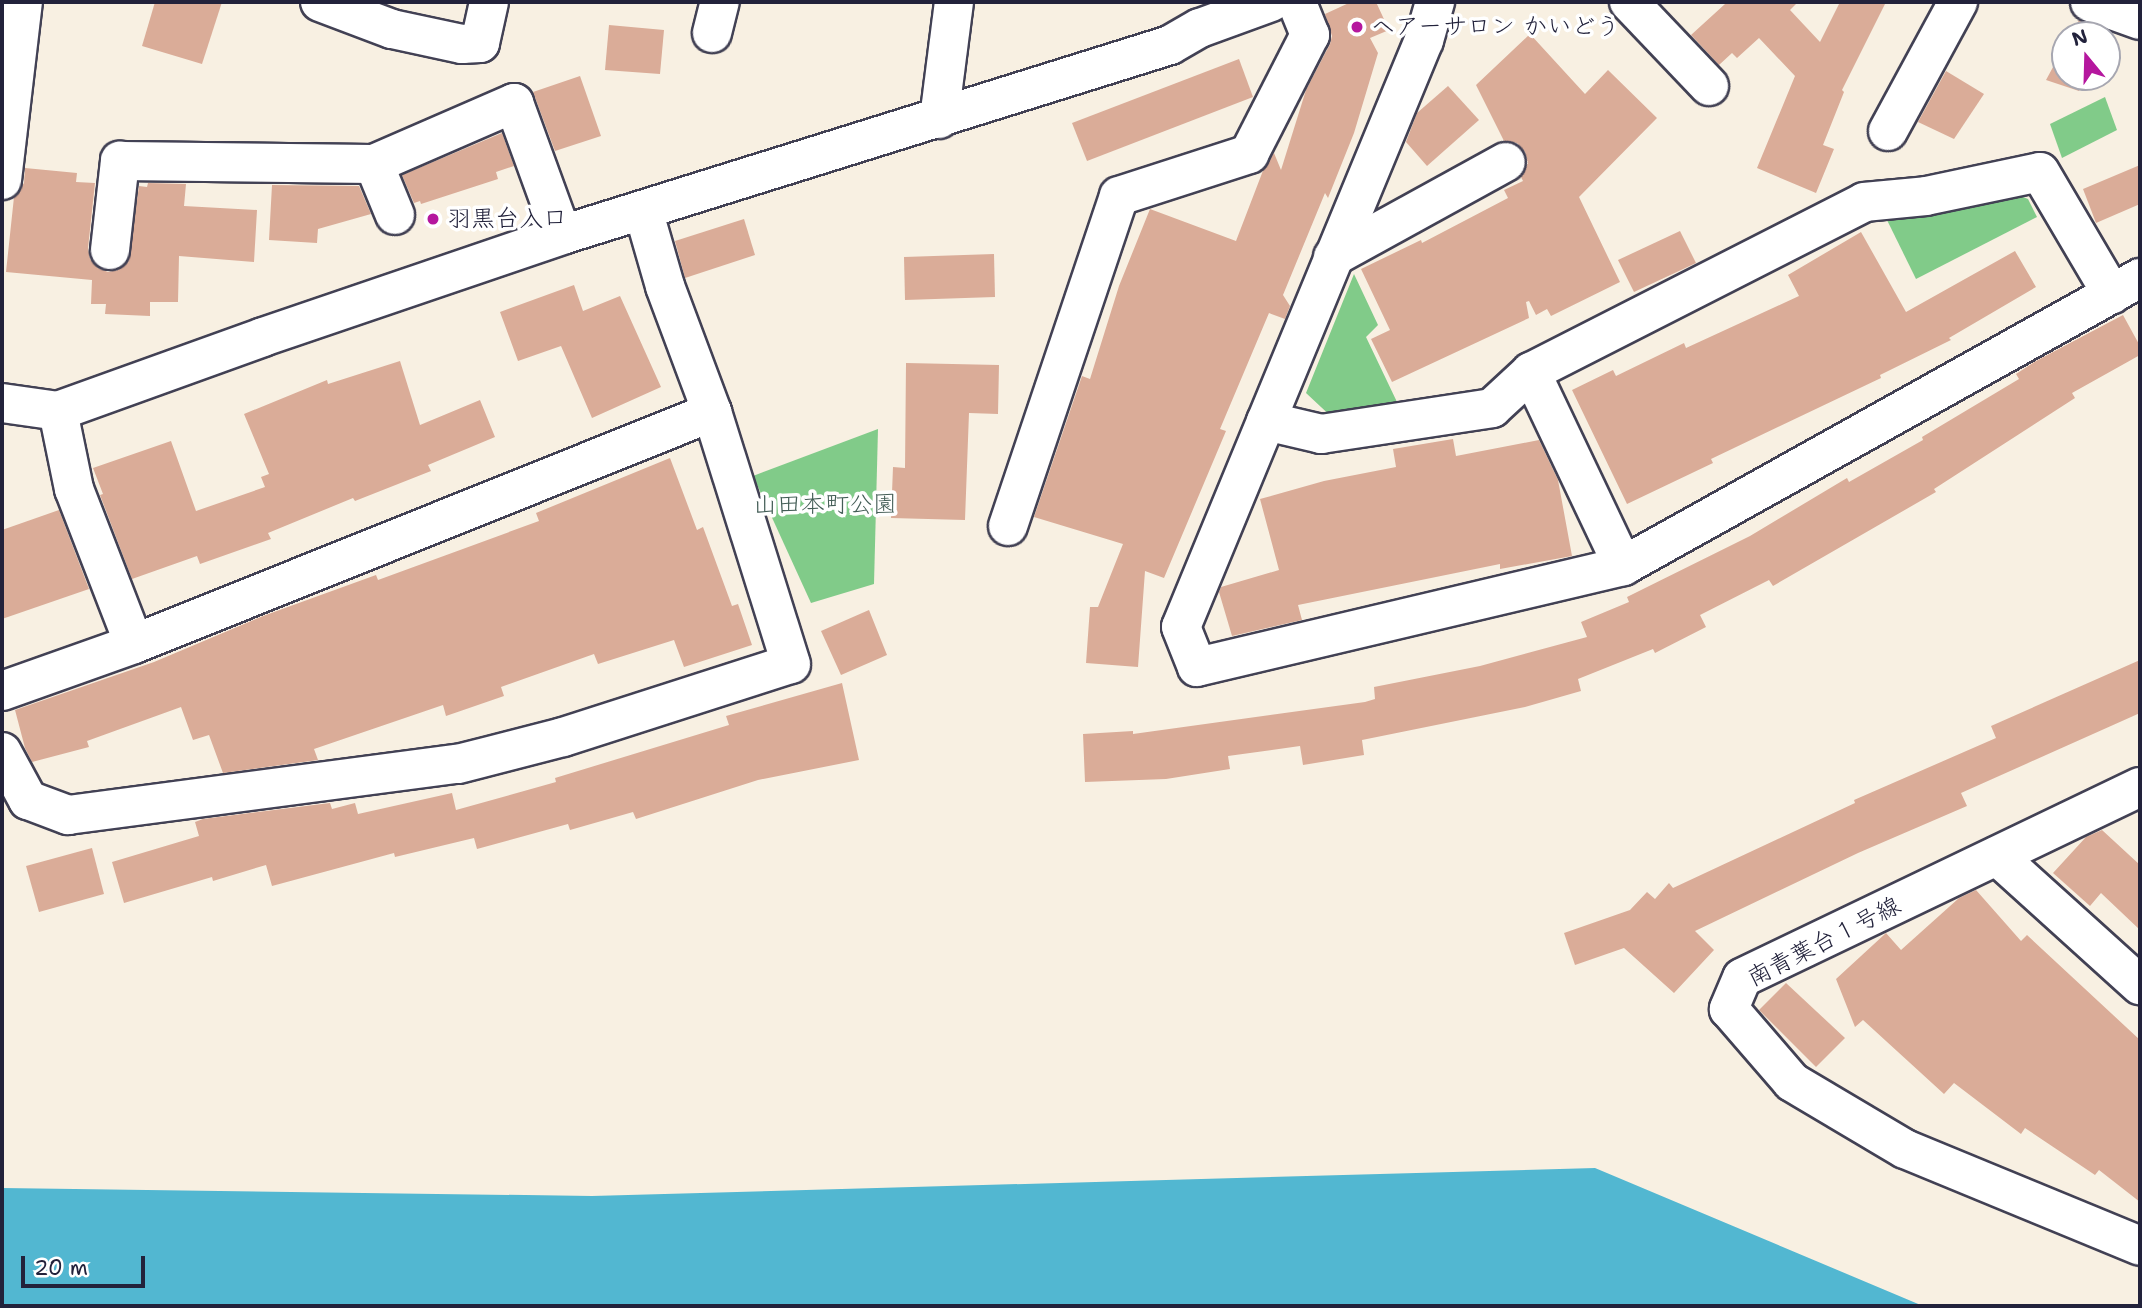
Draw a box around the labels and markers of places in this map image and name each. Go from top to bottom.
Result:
place label: ヘアーサロン かいどう [1371,13,1618,41]
marker: ヘアーサロン かいどう [1349,19,1365,35]
place label: 羽黒台入口 [447,205,567,233]
marker: 羽黒台入口 [425,211,441,227]

